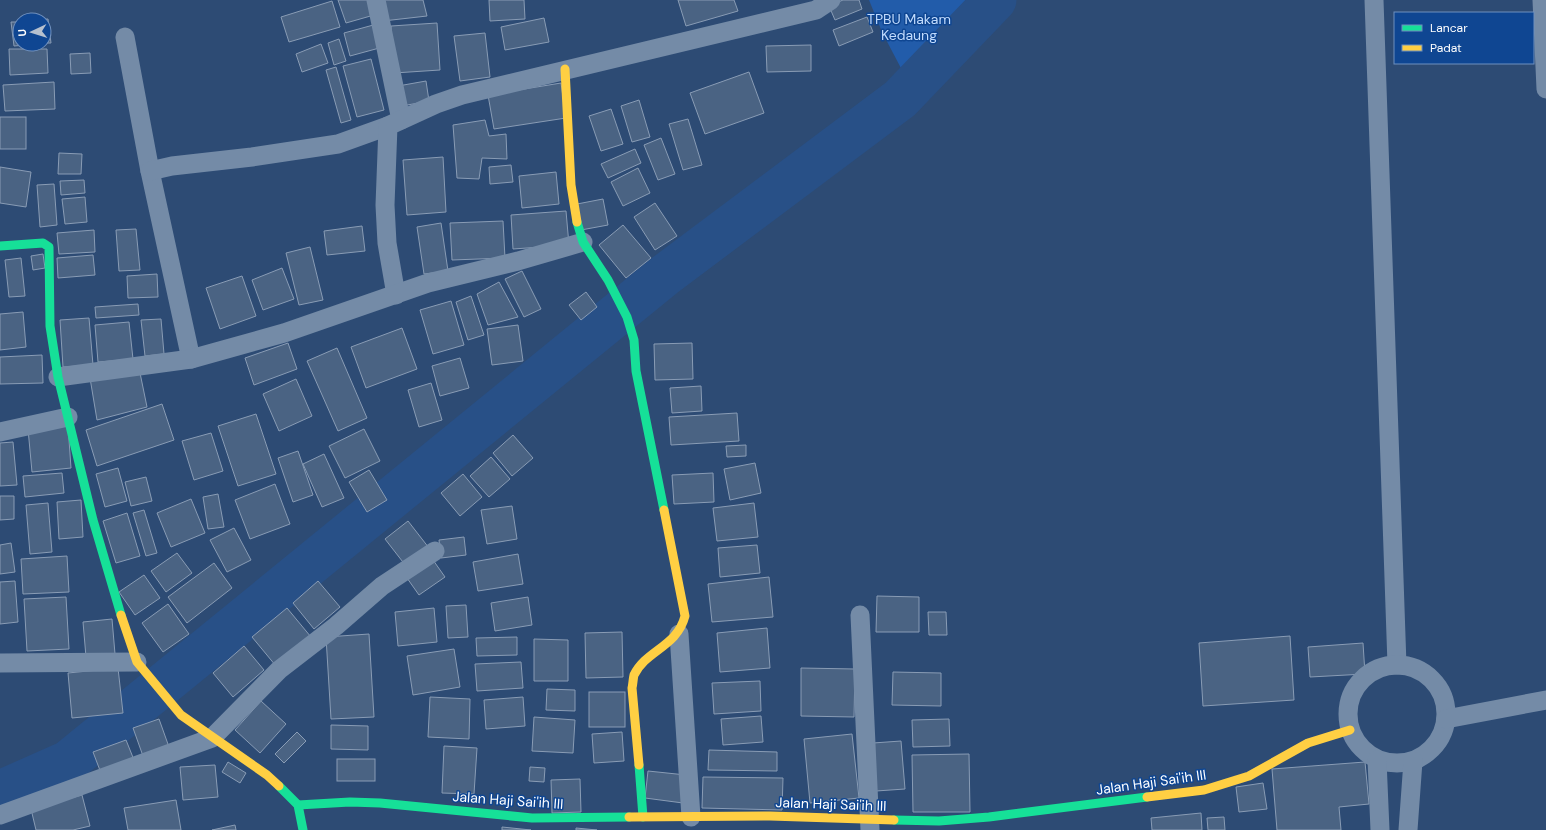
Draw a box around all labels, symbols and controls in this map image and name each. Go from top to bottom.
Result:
park label: TPBU Makam Kedaung [867,10,951,44]
north arrow [12,12,52,52]
legend [1394,12,1534,64]
text: Lancar [1430,20,1468,36]
text: U [15,28,29,37]
text: Padat [1430,40,1462,56]
street label: Jalan Haji Sai'ih III [1095,765,1207,799]
street label: Jalan Haji Sai'ih III [452,787,564,813]
street label: Jalan Haji Sai'ih III [775,793,887,815]

